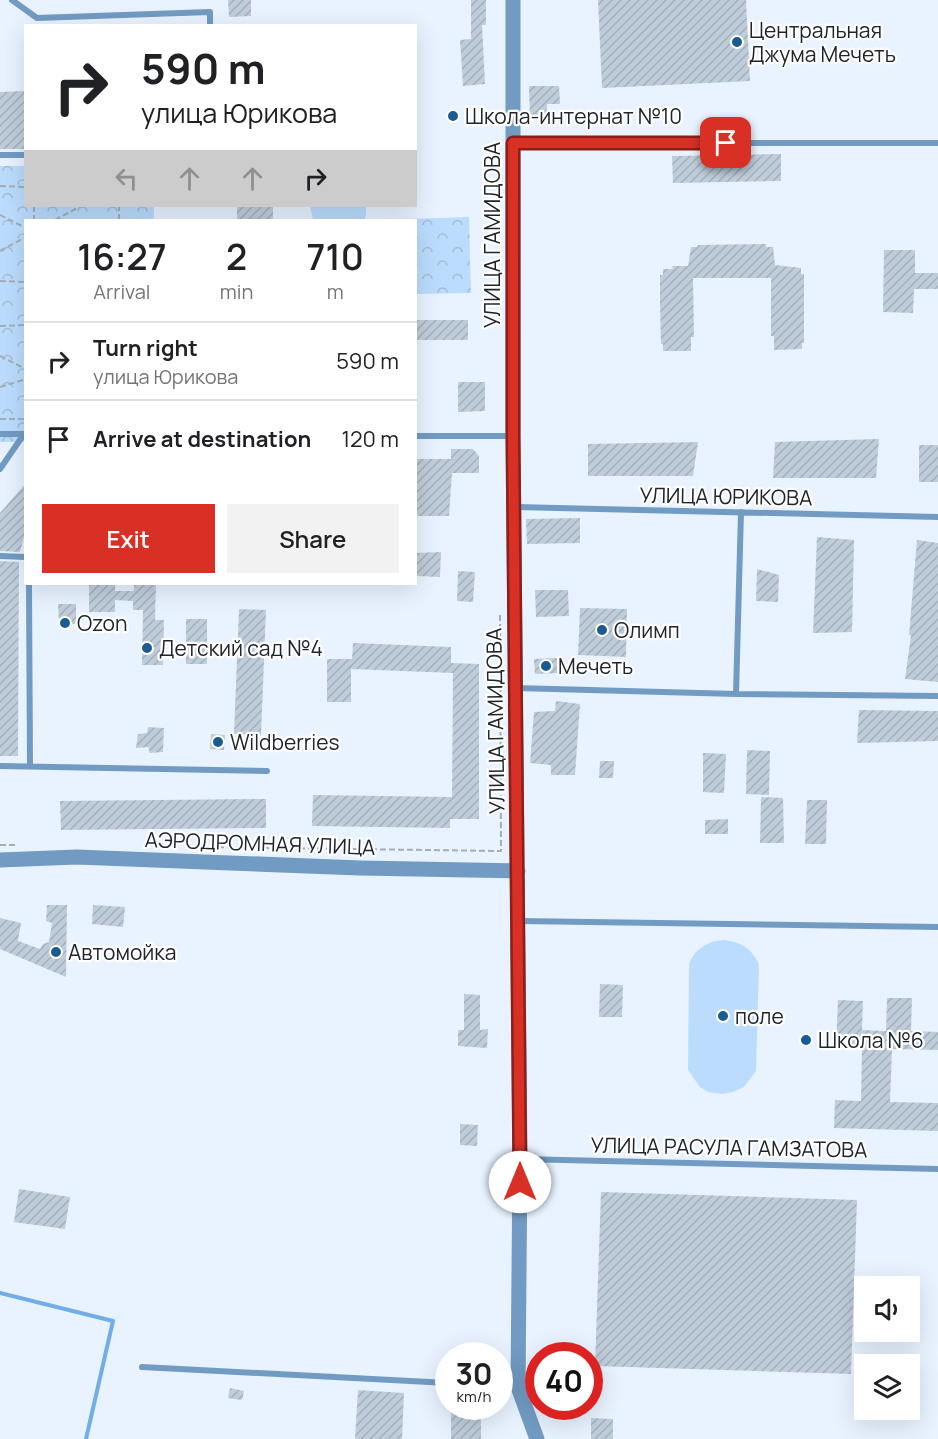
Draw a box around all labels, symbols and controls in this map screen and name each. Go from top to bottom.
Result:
place label: Центральная Джума Мечеть [749,16,896,68]
marker: Центральная Джума Мечеть [730,35,744,49]
text: 590 m [141,39,266,97]
icon: right [42,48,120,126]
text: улица Юрикова [141,94,337,131]
place label: Школа-интернат №10 [465,102,682,130]
marker: Школа-интернат №10 [446,109,460,123]
pin [700,117,751,168]
icon: arrive [709,126,742,159]
street label: УЛИЦА ГАМИДОВА [478,142,506,328]
icon: left [110,162,143,195]
icon: ahead [173,162,206,195]
icon: ahead [236,162,269,195]
icon: right [299,162,332,195]
text: 16:27 [77,232,167,281]
text: 2 [226,232,247,281]
text: 710 [307,232,364,281]
text: Arrival [93,278,150,305]
text: min [220,278,253,305]
text: m [327,278,344,305]
text: Turn right [93,333,198,363]
icon: right [42,345,75,378]
text: 590 m [336,346,399,376]
text: улица Юрикова [93,363,238,390]
icon: arrive [42,423,75,456]
text: Arrive at destination [93,424,311,454]
text: 120 m [341,424,399,454]
street label: УЛИЦА ЮРИКОВА [639,480,813,512]
button: Exit [42,504,215,573]
button: Share [227,504,399,573]
place label: Ozon [77,609,127,637]
marker: Ozon [58,616,72,630]
place label: Олимп [614,616,680,644]
marker: Олимп [595,623,609,637]
street label: УЛИЦА ГАМИДОВА [479,628,511,814]
place label: Детский сад №4 [159,634,323,662]
marker: Детский сад №4 [140,641,154,655]
place label: Мечеть [558,652,633,680]
marker: Мечеть [539,659,553,673]
place label: Wildberries [230,728,340,756]
marker: Wildberries [211,735,225,749]
street label: АЭРОДРОМНАЯ УЛИЦА [144,825,376,861]
place label: Автомойка [68,938,176,966]
marker: Автомойка [49,945,63,959]
place label: поле [735,1002,784,1030]
marker: поле [716,1009,730,1023]
place label: Школа №6 [818,1026,924,1054]
marker: Школа №6 [799,1033,813,1047]
street label: УЛИЦА РАСУЛА ГАМЗАТОВА [590,1131,868,1163]
position arrow [488,1150,552,1214]
map controls [854,1276,920,1420]
button: sound [854,1276,920,1342]
speed limit sign: 40 [525,1342,603,1420]
text: 30 [455,1353,493,1394]
button: layers [854,1354,920,1420]
text: km/h [457,1386,491,1407]

